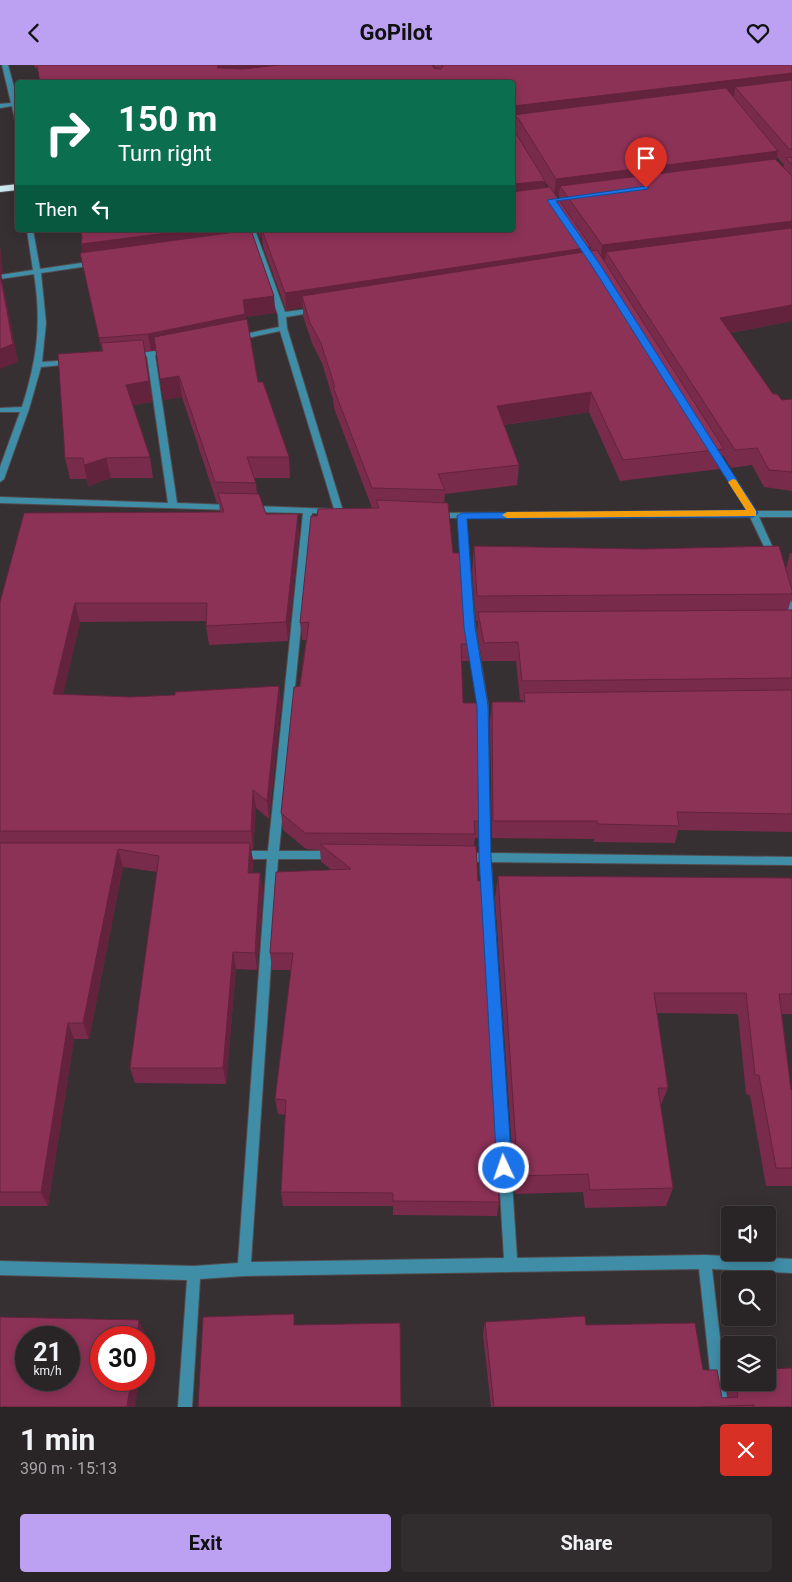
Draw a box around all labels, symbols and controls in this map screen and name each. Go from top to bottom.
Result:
icon: back [20,19,48,47]
icon: heart [744,19,772,47]
text: GoPilot [359,20,433,45]
text: 150 m [118,99,217,140]
icon: right [35,100,100,165]
pin [625,137,667,188]
text: Turn right [118,141,212,166]
icon: arrive [632,144,660,172]
icon: left [87,195,115,223]
text: Then [35,198,77,221]
position arrow [477,1141,529,1193]
map controls [721,1206,776,1391]
button: sound [721,1206,776,1261]
button: search [721,1271,776,1326]
speed limit sign: 30 [90,1326,155,1391]
button: layers [721,1336,776,1391]
text: 21 [33,1338,62,1367]
text: km/h [33,1364,62,1378]
text: 1 min [20,1422,95,1457]
button: close [720,1424,772,1476]
text: 390 m · 15:13 [20,1459,117,1478]
button: Exit [20,1514,391,1572]
button: Share [401,1514,772,1572]

